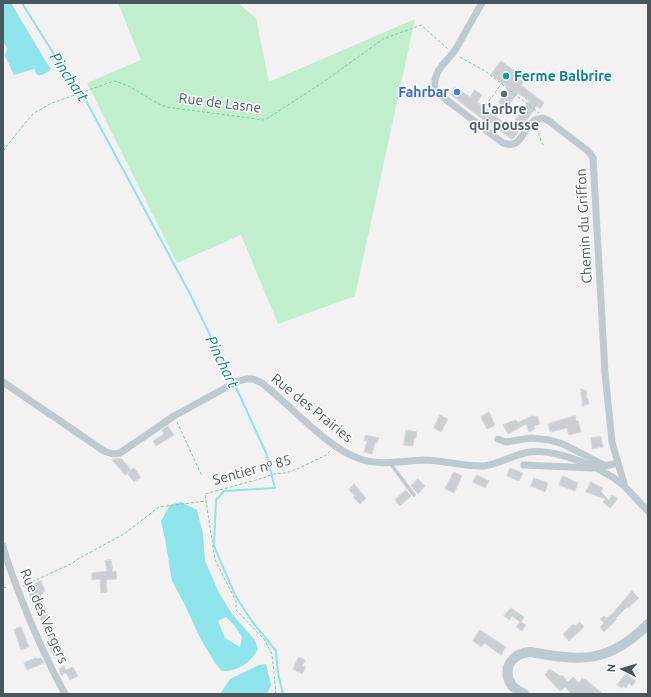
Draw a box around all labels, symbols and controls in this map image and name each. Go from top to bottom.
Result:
water label: Pinchart [46,49,92,105]
place label: Ferme Balbrire [514,68,612,84]
marker: Ferme Balbrire [501,71,511,81]
place label: Fahrbar [398,84,449,100]
marker: Fahrbar [452,87,462,97]
marker: L'arbre qui pousse [499,89,509,99]
street label: Rue de Lasne [178,90,262,116]
place label: L'arbre qui pousse [469,101,539,134]
street label: Chemin du Griffon [573,168,595,284]
water label: Pinchart [202,333,242,391]
street label: Rue des Prairies [268,370,356,446]
street label: Sentier nᵒ 85 [211,451,293,489]
street label: Rue des Vergers [16,566,72,666]
north arrow [603,649,643,689]
text: N [605,663,617,673]

